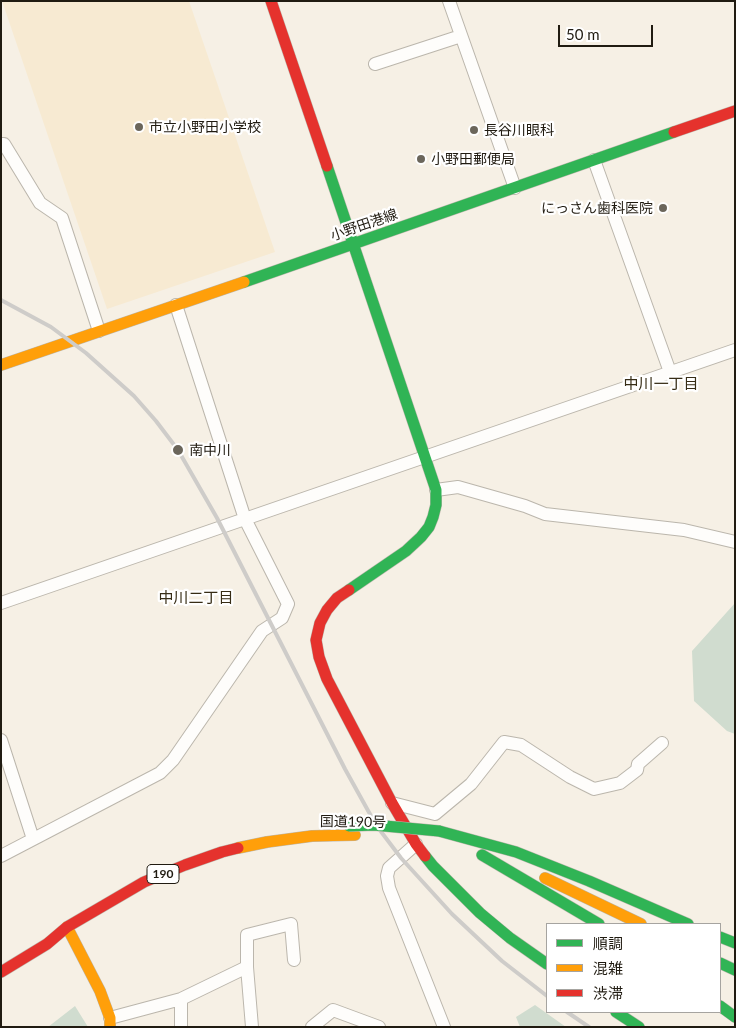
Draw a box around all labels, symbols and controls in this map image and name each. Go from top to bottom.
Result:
scale bar [561,15,656,47]
text: 50 m [566,25,600,43]
place label: 市立小野田小学校 [149,119,261,135]
marker: 市立小野田小学校 [133,121,145,133]
place label: 長谷川眼科 [484,122,554,138]
marker: 長谷川眼科 [468,124,480,136]
place label: 小野田郵便局 [431,151,515,167]
marker: 小野田郵便局 [415,153,427,165]
place label: にっさん歯科医院 [541,200,653,216]
marker: にっさん歯科医院 [657,202,669,214]
street label: 小野田港線 [328,206,400,244]
district label: 中川一丁目 [624,375,698,393]
place label: 南中川 [189,442,231,458]
marker: 南中川 [171,443,185,457]
district label: 中川二丁目 [159,589,233,607]
street label: 国道190号 [320,813,386,831]
road number: 190 [147,864,179,884]
legend [546,923,721,1013]
text: 順調 [593,934,623,952]
text: 混雑 [593,959,623,977]
text: 渋滞 [593,984,623,1002]

